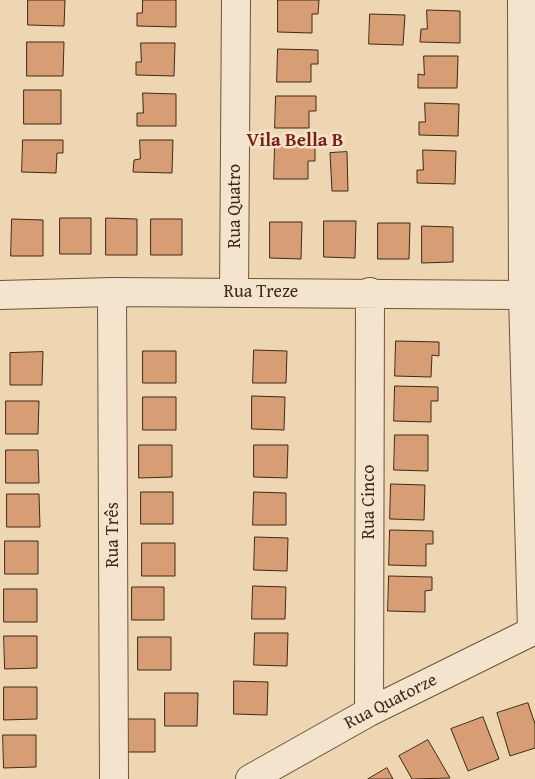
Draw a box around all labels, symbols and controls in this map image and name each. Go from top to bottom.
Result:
district label: Vila Bella B [247,130,343,152]
street label: Rua Quatro [224,164,246,248]
street label: Rua Treze [224,281,298,303]
street label: Rua Cinco [358,465,380,539]
street label: Rua Três [102,502,124,568]
street label: Rua Quatorze [341,669,441,735]

